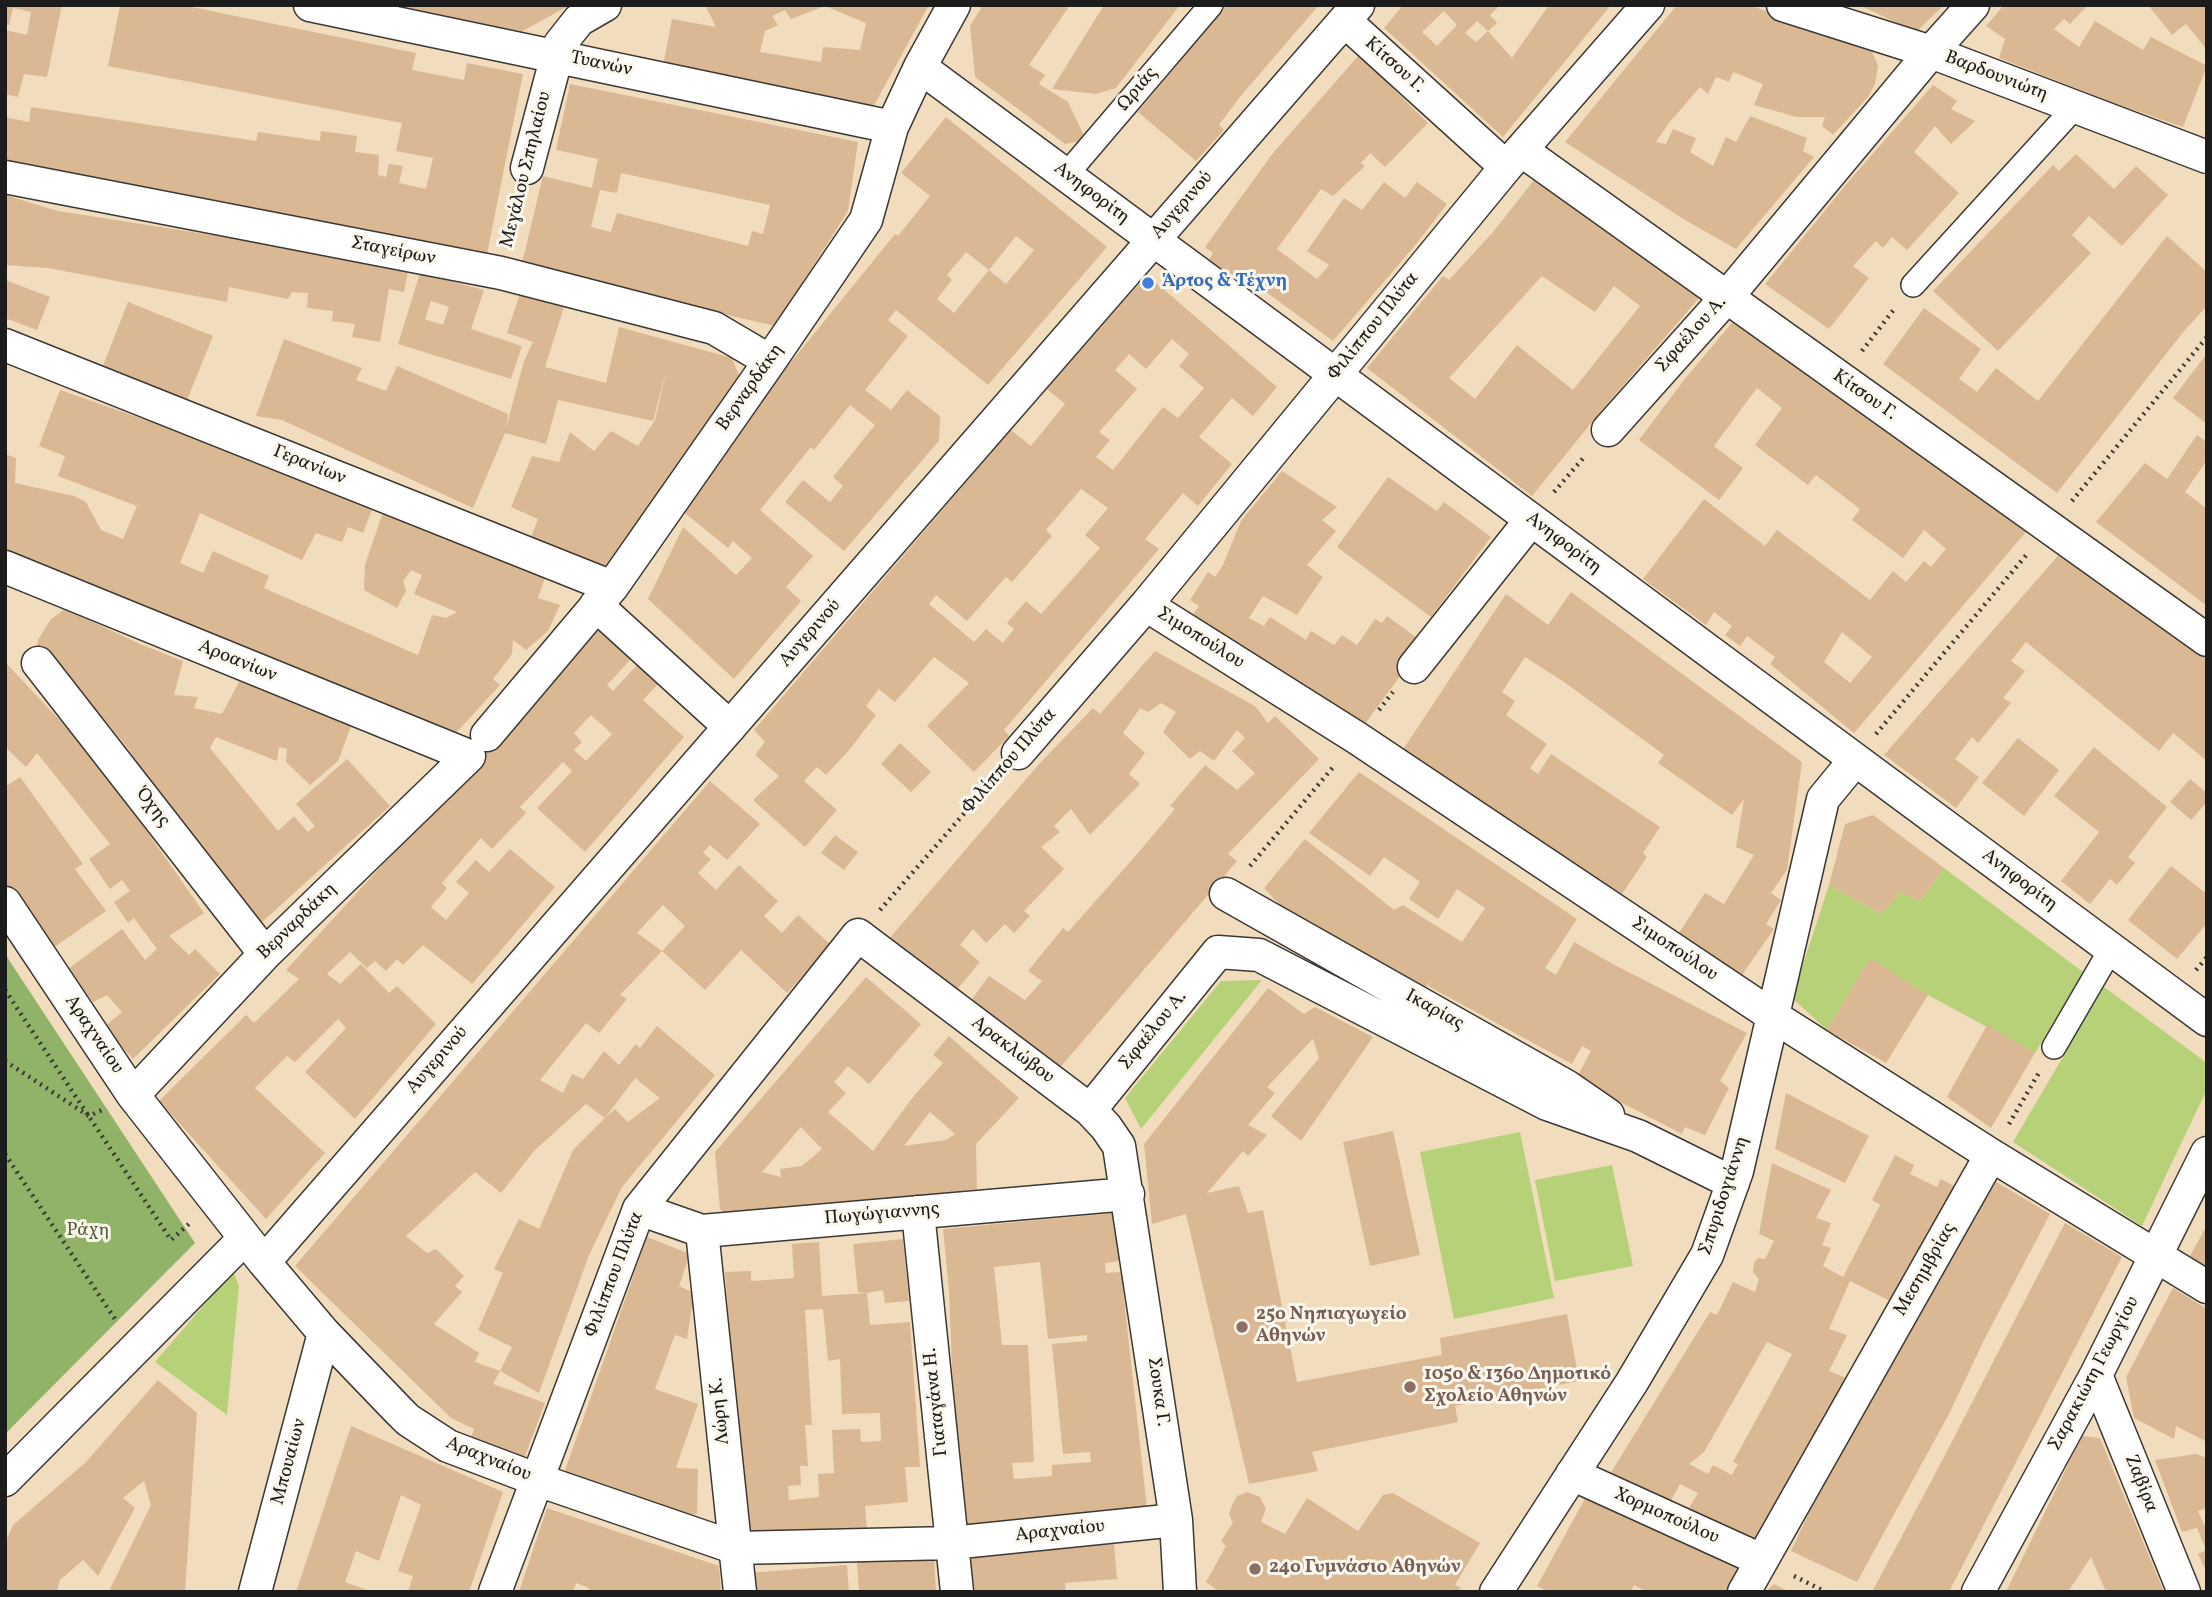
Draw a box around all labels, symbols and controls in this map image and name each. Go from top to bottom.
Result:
street label: Κίτσου Γ. [1359,33,1429,99]
street label: Τυανών [568,47,634,83]
street label: Βαρδουνιώτη [1941,47,2051,107]
street label: Ωριάς [1113,63,1163,117]
street label: Μεγάλου Σπηλαίου [497,90,557,250]
street label: Ανηφορίτη [1048,158,1134,230]
street label: Αυγερινού [1147,167,1219,245]
street label: Σταγείρων [349,233,437,271]
street label: Φιλίππου Πλύτα [1323,268,1425,386]
place label: Άρτος & Τέχνη [1162,272,1287,294]
marker: Άρτος & Τέχνη [1140,275,1156,291]
street label: Σφαέλου Α. [1652,292,1732,378]
street label: Βερναρδάκη [713,340,789,436]
street label: Κίτσου Γ. [1827,366,1901,426]
street label: Γερανίων [269,441,349,491]
street label: Ανηφορίτη [1520,508,1606,580]
street label: Αυγερινού [775,595,847,673]
street label: Σιμοπούλου [1152,603,1248,675]
street label: Αροανίων [195,636,279,688]
street label: Φιλίππου Πλύτα [958,704,1062,820]
street label: Όχης [130,784,174,832]
street label: Ανηφορίτη [1976,845,2062,917]
street label: Βερναρδάκη [254,879,342,965]
street label: Σιμοπούλου [1627,913,1721,987]
street label: Ικαρίας [1401,986,1467,1036]
street label: Σφαέλου Α. [1115,987,1193,1075]
street label: Αραχναίου [58,991,128,1079]
street label: Αρακλώβου [966,1012,1058,1090]
street label: Αυγερινού [402,1022,474,1100]
street label: Σπυριδογιάννη [1695,1134,1755,1258]
street label: Πωγώγιαννης [823,1199,941,1231]
street label: Φιλίππου Πλύτα [581,1209,649,1341]
street label: Μεσημβρίας [1890,1219,1962,1321]
park label: Ράχη [67,1221,109,1243]
street label: Σαρακιώτη Γεωργίου [2045,1293,2145,1455]
place label: 25ο Νηπιαγωγείο Αθηνών [1256,1305,1407,1349]
marker: 25ο Νηπιαγωγείο Αθηνών [1234,1319,1250,1335]
street label: Γιαταγάνα Η. [920,1346,954,1458]
street label: Σουκα Γ. [1141,1356,1173,1428]
place label: 105ο & 136ο Δημοτικό Σχολείο Αθηνών [1424,1365,1611,1409]
street label: Λώρη Κ. [706,1376,736,1446]
marker: 105ο & 136ο Δημοτικό Σχολείο Αθηνών [1402,1379,1418,1395]
street label: Μπουαίων [268,1416,312,1508]
street label: Αραχναίου [442,1433,534,1487]
street label: Ζαβίρα [2118,1452,2162,1516]
street label: Χορμοπούλου [1610,1484,1722,1550]
street label: Αραχναίου [1014,1516,1106,1548]
place label: 24ο Γυμνάσιο Αθηνών [1269,1558,1460,1580]
marker: 24ο Γυμνάσιο Αθηνών [1247,1561,1263,1577]

